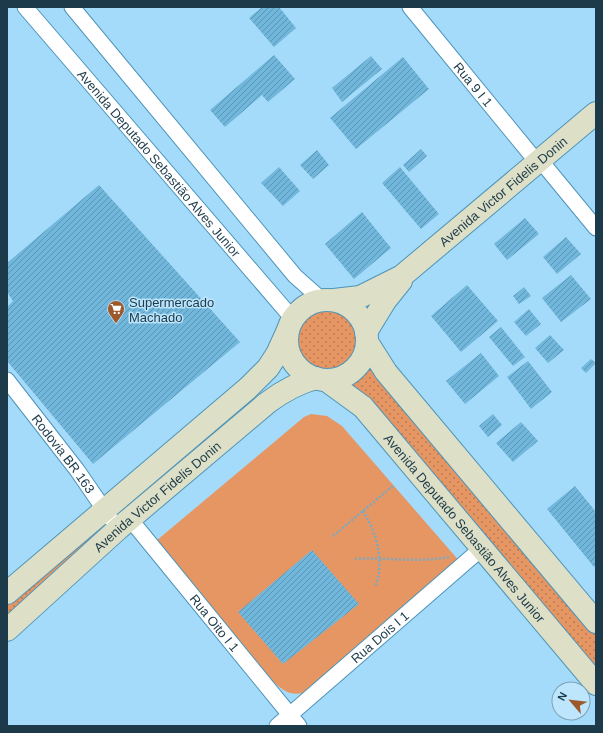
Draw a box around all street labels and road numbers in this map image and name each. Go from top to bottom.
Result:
street label: Rua 9 I 1 [451,59,496,110]
street label: Avenida Deputado Sebastião Alves Junior [75,67,244,260]
street label: Avenida Victor Fidelis Donin [436,133,570,249]
street label: Rodovia BR 163 [29,411,98,496]
street label: Avenida Deputado Sebastião Alves Junior [381,431,549,626]
street label: Avenida Victor Fidelis Donin [91,438,224,555]
street label: Rua Oito I 1 [187,591,243,654]
street label: Rua Dois I 1 [348,608,412,666]

